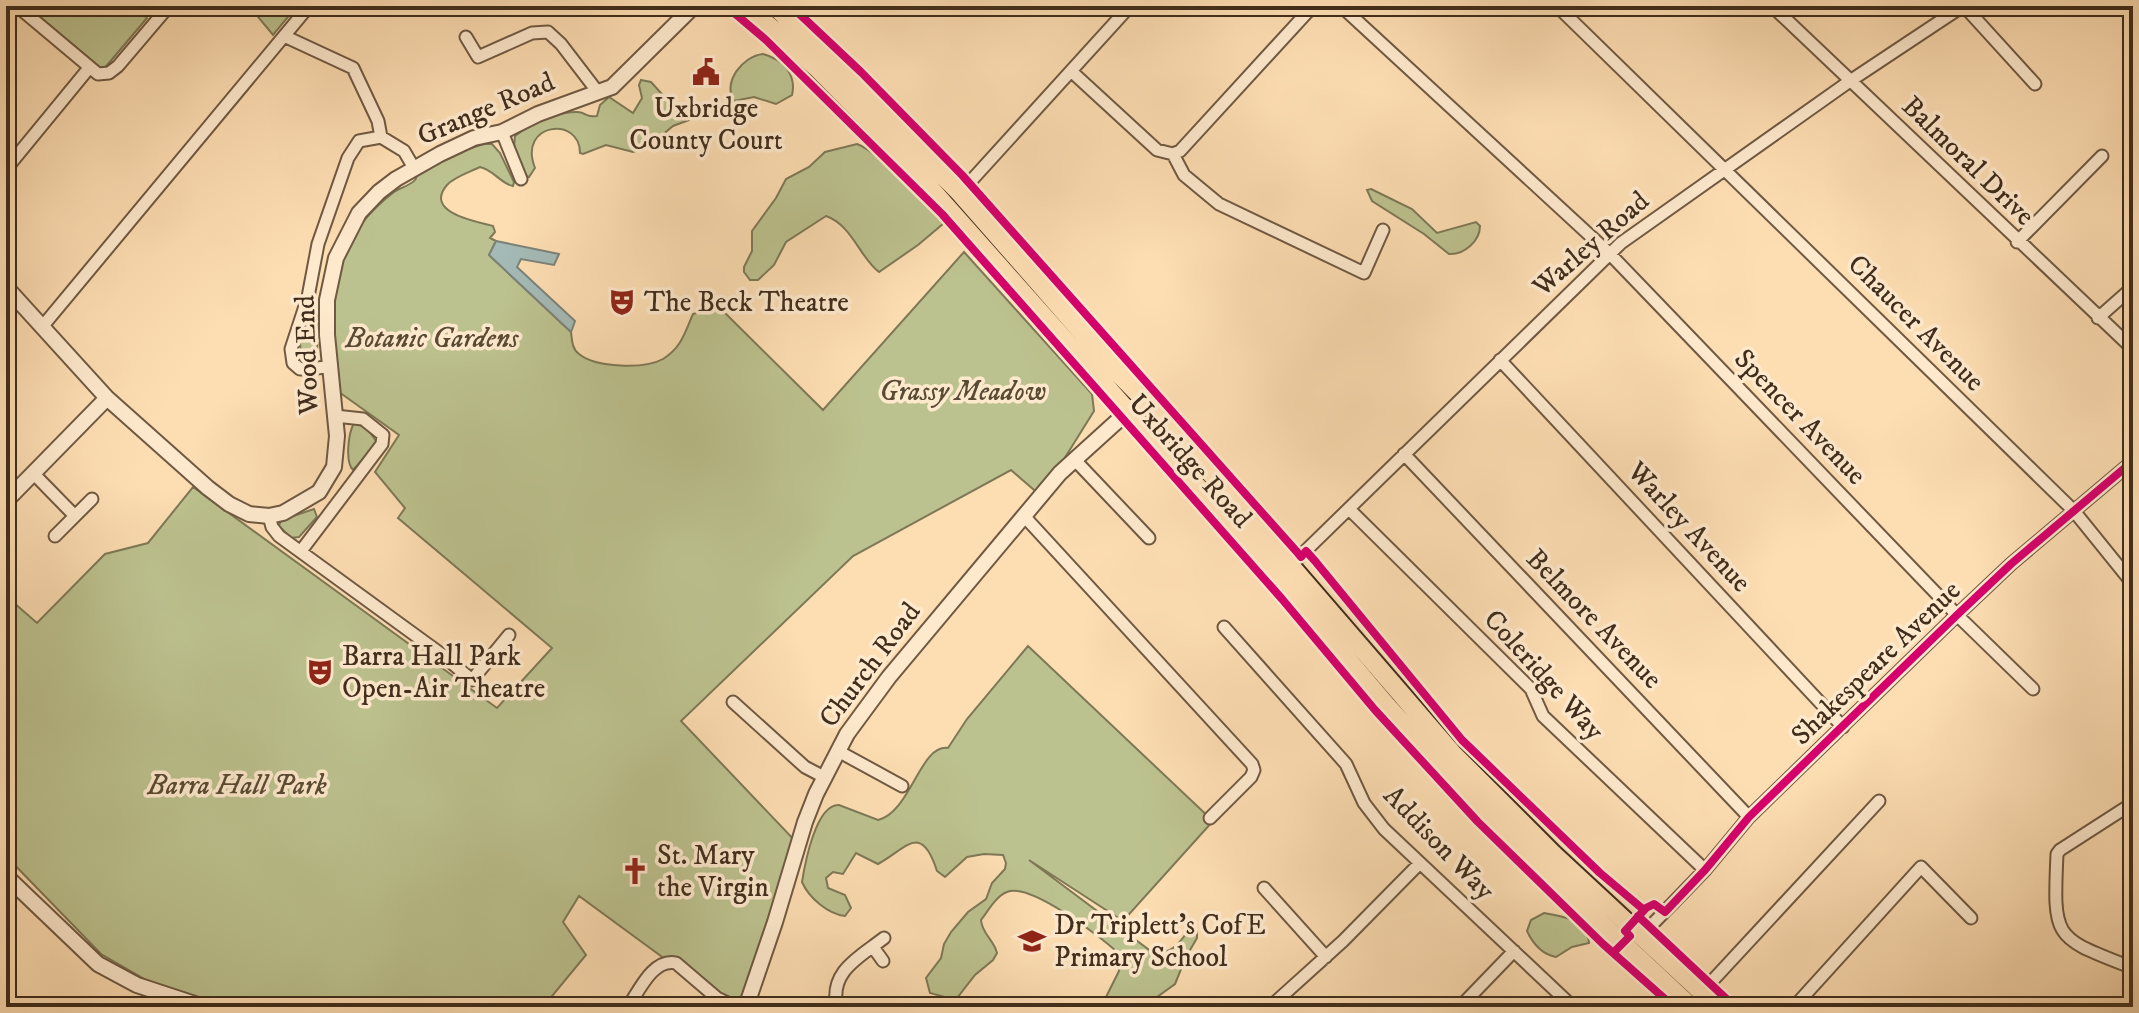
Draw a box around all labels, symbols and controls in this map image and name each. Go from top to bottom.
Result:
public building icon: Uxbridge County Court [691,57,721,87]
street label: Grange Road [412,64,560,154]
street label: Balmoral Drive [1894,89,2042,233]
place label: Uxbridge County Court [629,91,783,158]
street label: Warley Road [1525,184,1657,305]
street label: Chaucer Avenue [1840,247,1992,399]
place label: The Beck Theatre [644,285,849,320]
theatre icon: The Beck Theatre [607,287,637,317]
street label: Wood End [287,294,327,416]
park label: Botanic Gardens [345,321,519,356]
street label: Spencer Avenue [1726,342,1874,492]
park label: Grassy Meadow [880,374,1046,409]
street label: Uxbridge Road [1121,387,1259,535]
street label: Warley Avenue [1619,454,1758,600]
street label: Belmore Avenue [1519,542,1669,696]
street label: Shakespeare Avenue [1784,573,1968,753]
street label: Church Road [812,595,928,735]
street label: Coleridge Way [1476,602,1612,748]
place label: Barra Hall Park Open-Air Theatre [342,639,545,706]
theatre icon: Barra Hall Park Open-Air Theatre [305,657,335,687]
park label: Barra Hall Park [146,768,327,803]
street label: Addison Way [1376,778,1503,908]
place label: St. Mary the Virgin [657,838,769,905]
church icon: St. Mary the Virgin [620,856,650,886]
place label: Dr Triplett's CofE Primary School [1054,908,1266,975]
school or university icon: Dr Triplett's CofE Primary School [1017,926,1047,956]

